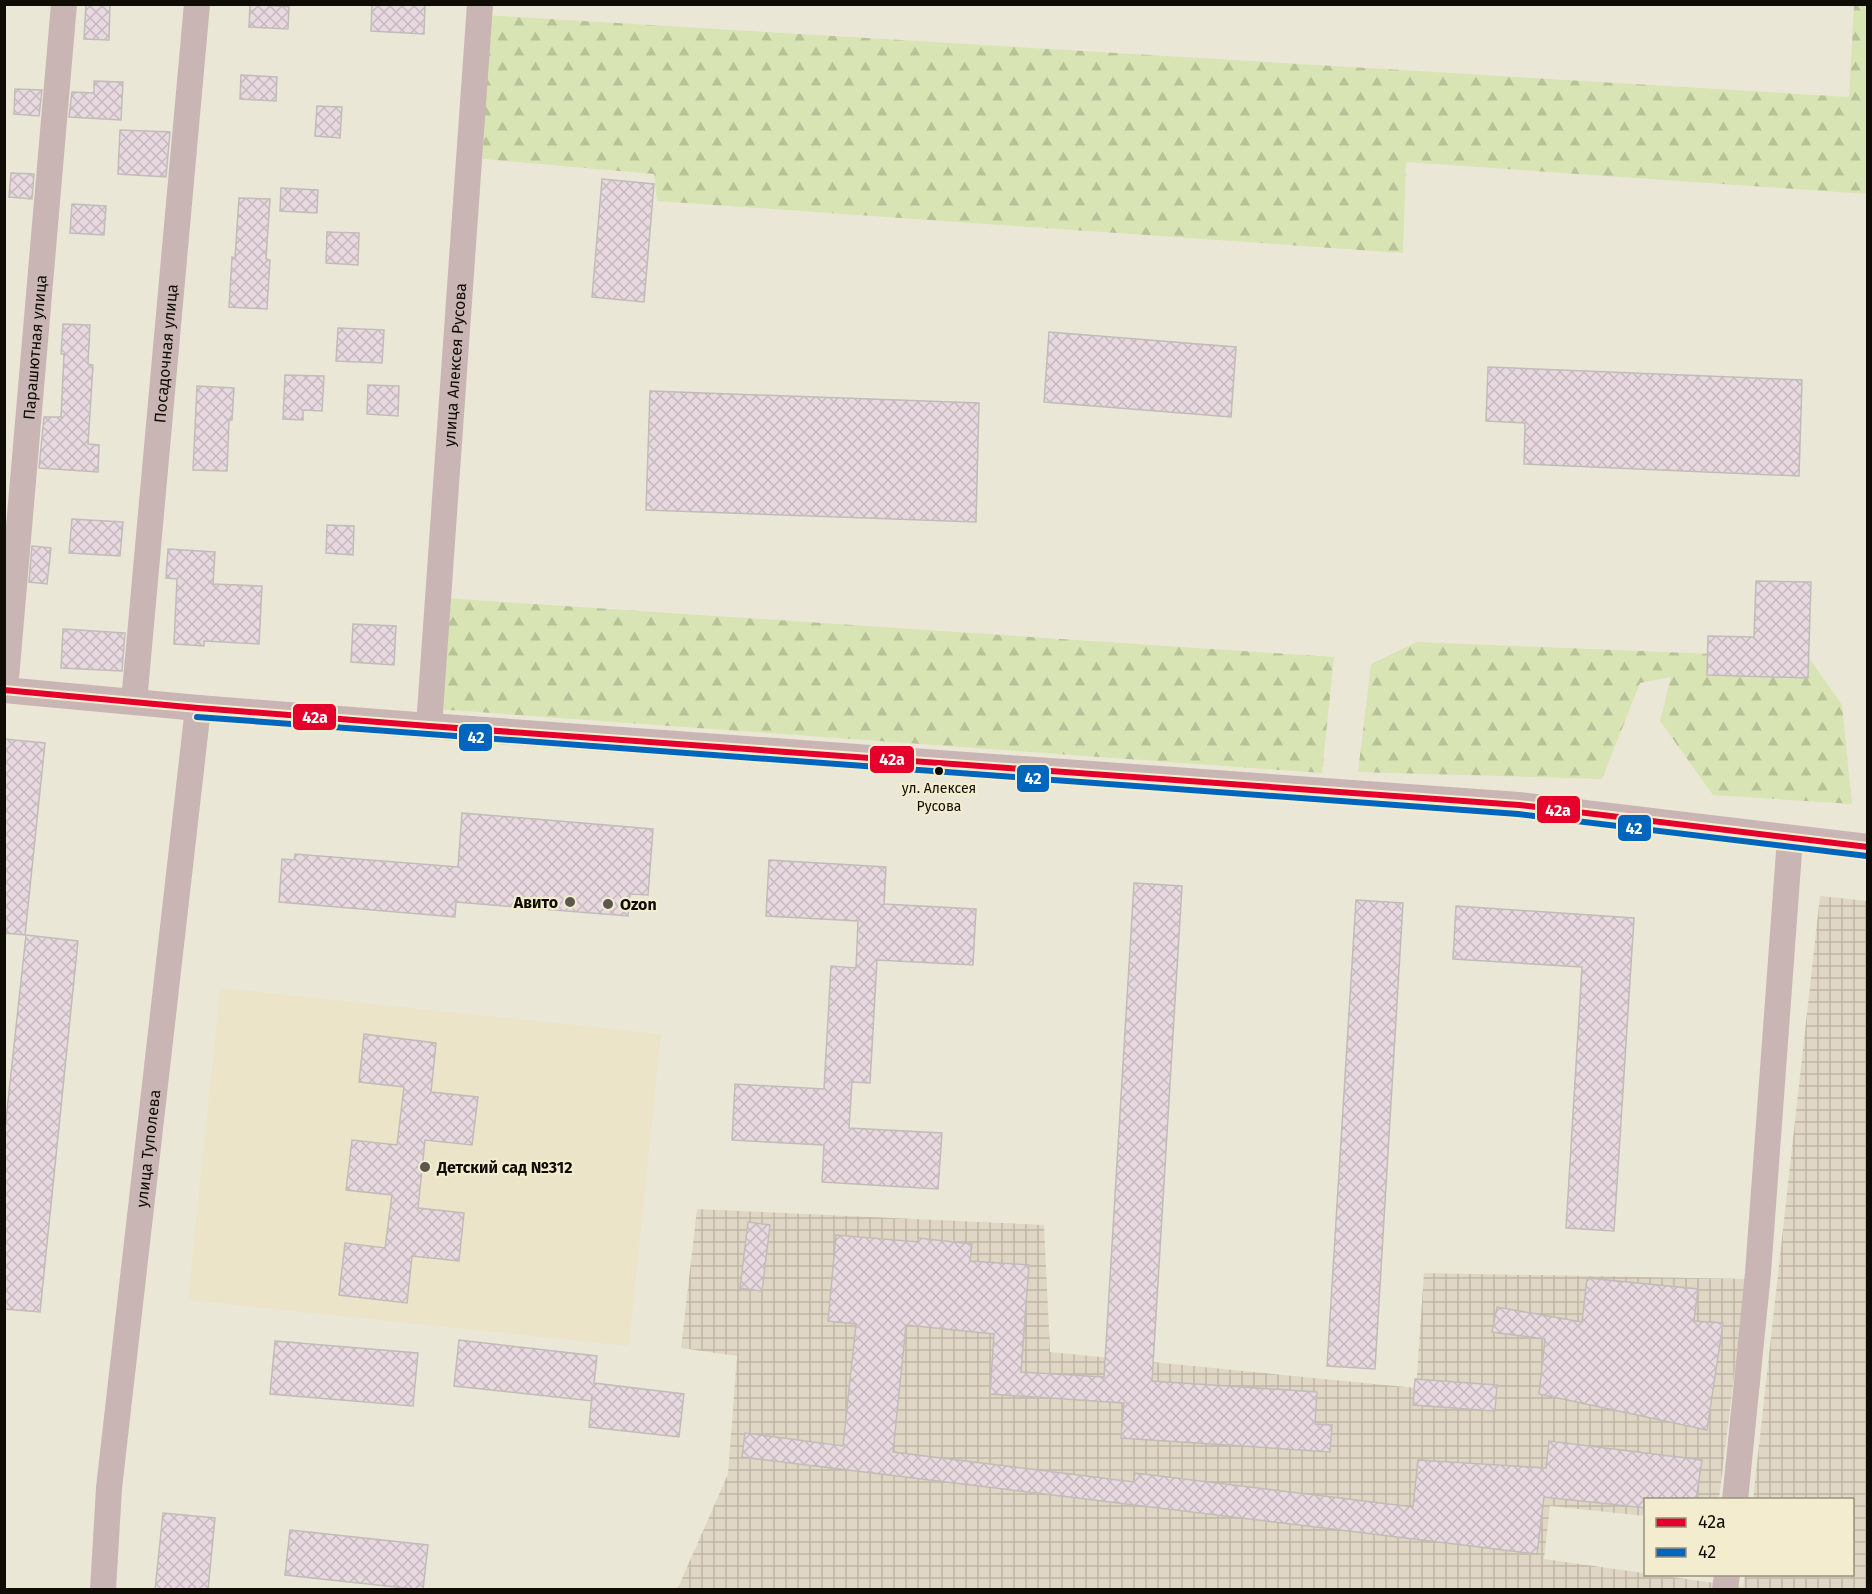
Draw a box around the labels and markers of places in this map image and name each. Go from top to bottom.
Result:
marker: ул. Алексея Русова [933,765,945,777]
place label: ул. Алексея Русова [902,780,976,815]
place label: Авито [513,893,558,912]
marker: Авито [563,895,577,909]
place label: Ozon [620,895,657,914]
marker: Ozon [601,897,615,911]
place label: Детский сад №312 [436,1158,573,1177]
marker: Детский сад №312 [418,1160,432,1174]

